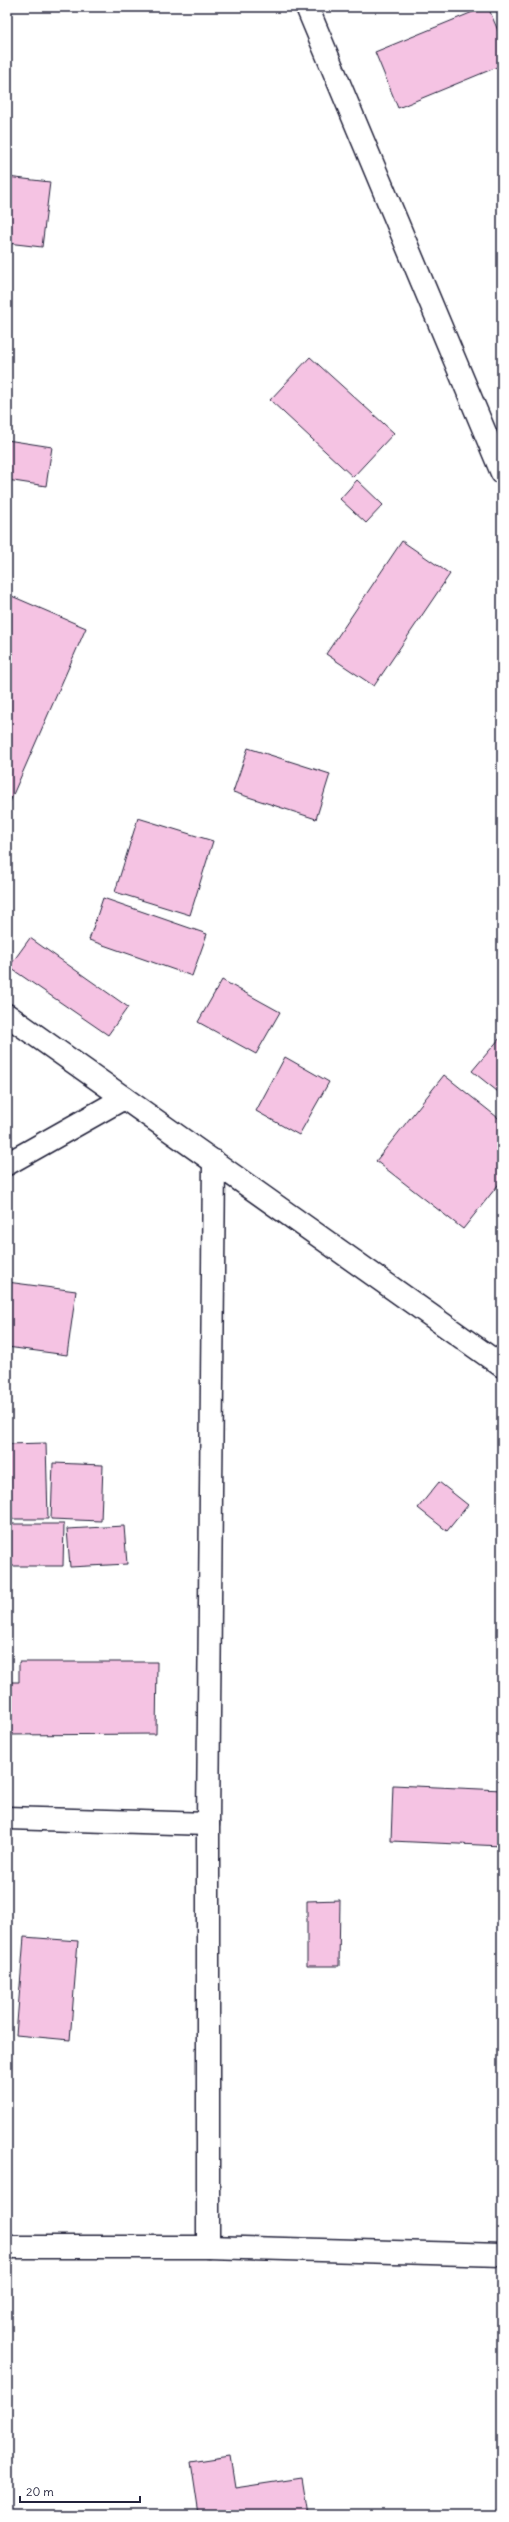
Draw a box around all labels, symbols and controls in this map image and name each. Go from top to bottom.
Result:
scale bar [20,2478,140,2504]
text: 20 m [26,2484,54,2499]

